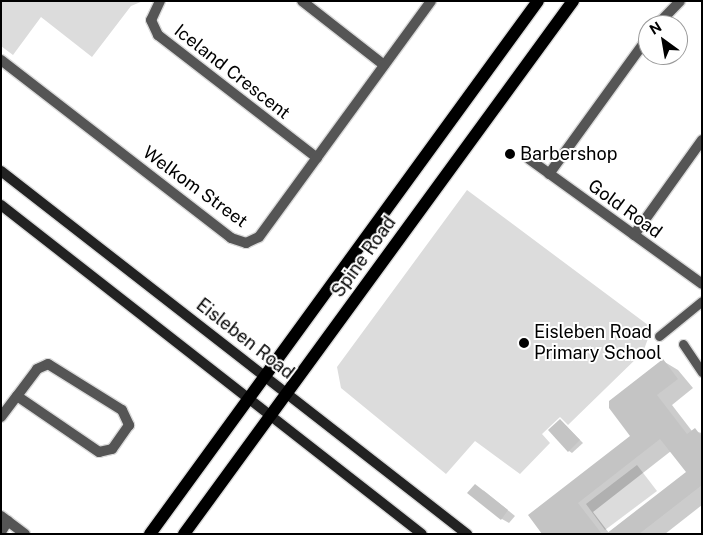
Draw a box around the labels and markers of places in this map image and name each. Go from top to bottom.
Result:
place label: Barbershop [520,143,617,165]
marker: Barbershop [504,148,516,160]
place label: Eisleben Road Primary School [534,322,662,364]
marker: Eisleben Road Primary School [518,337,530,349]

